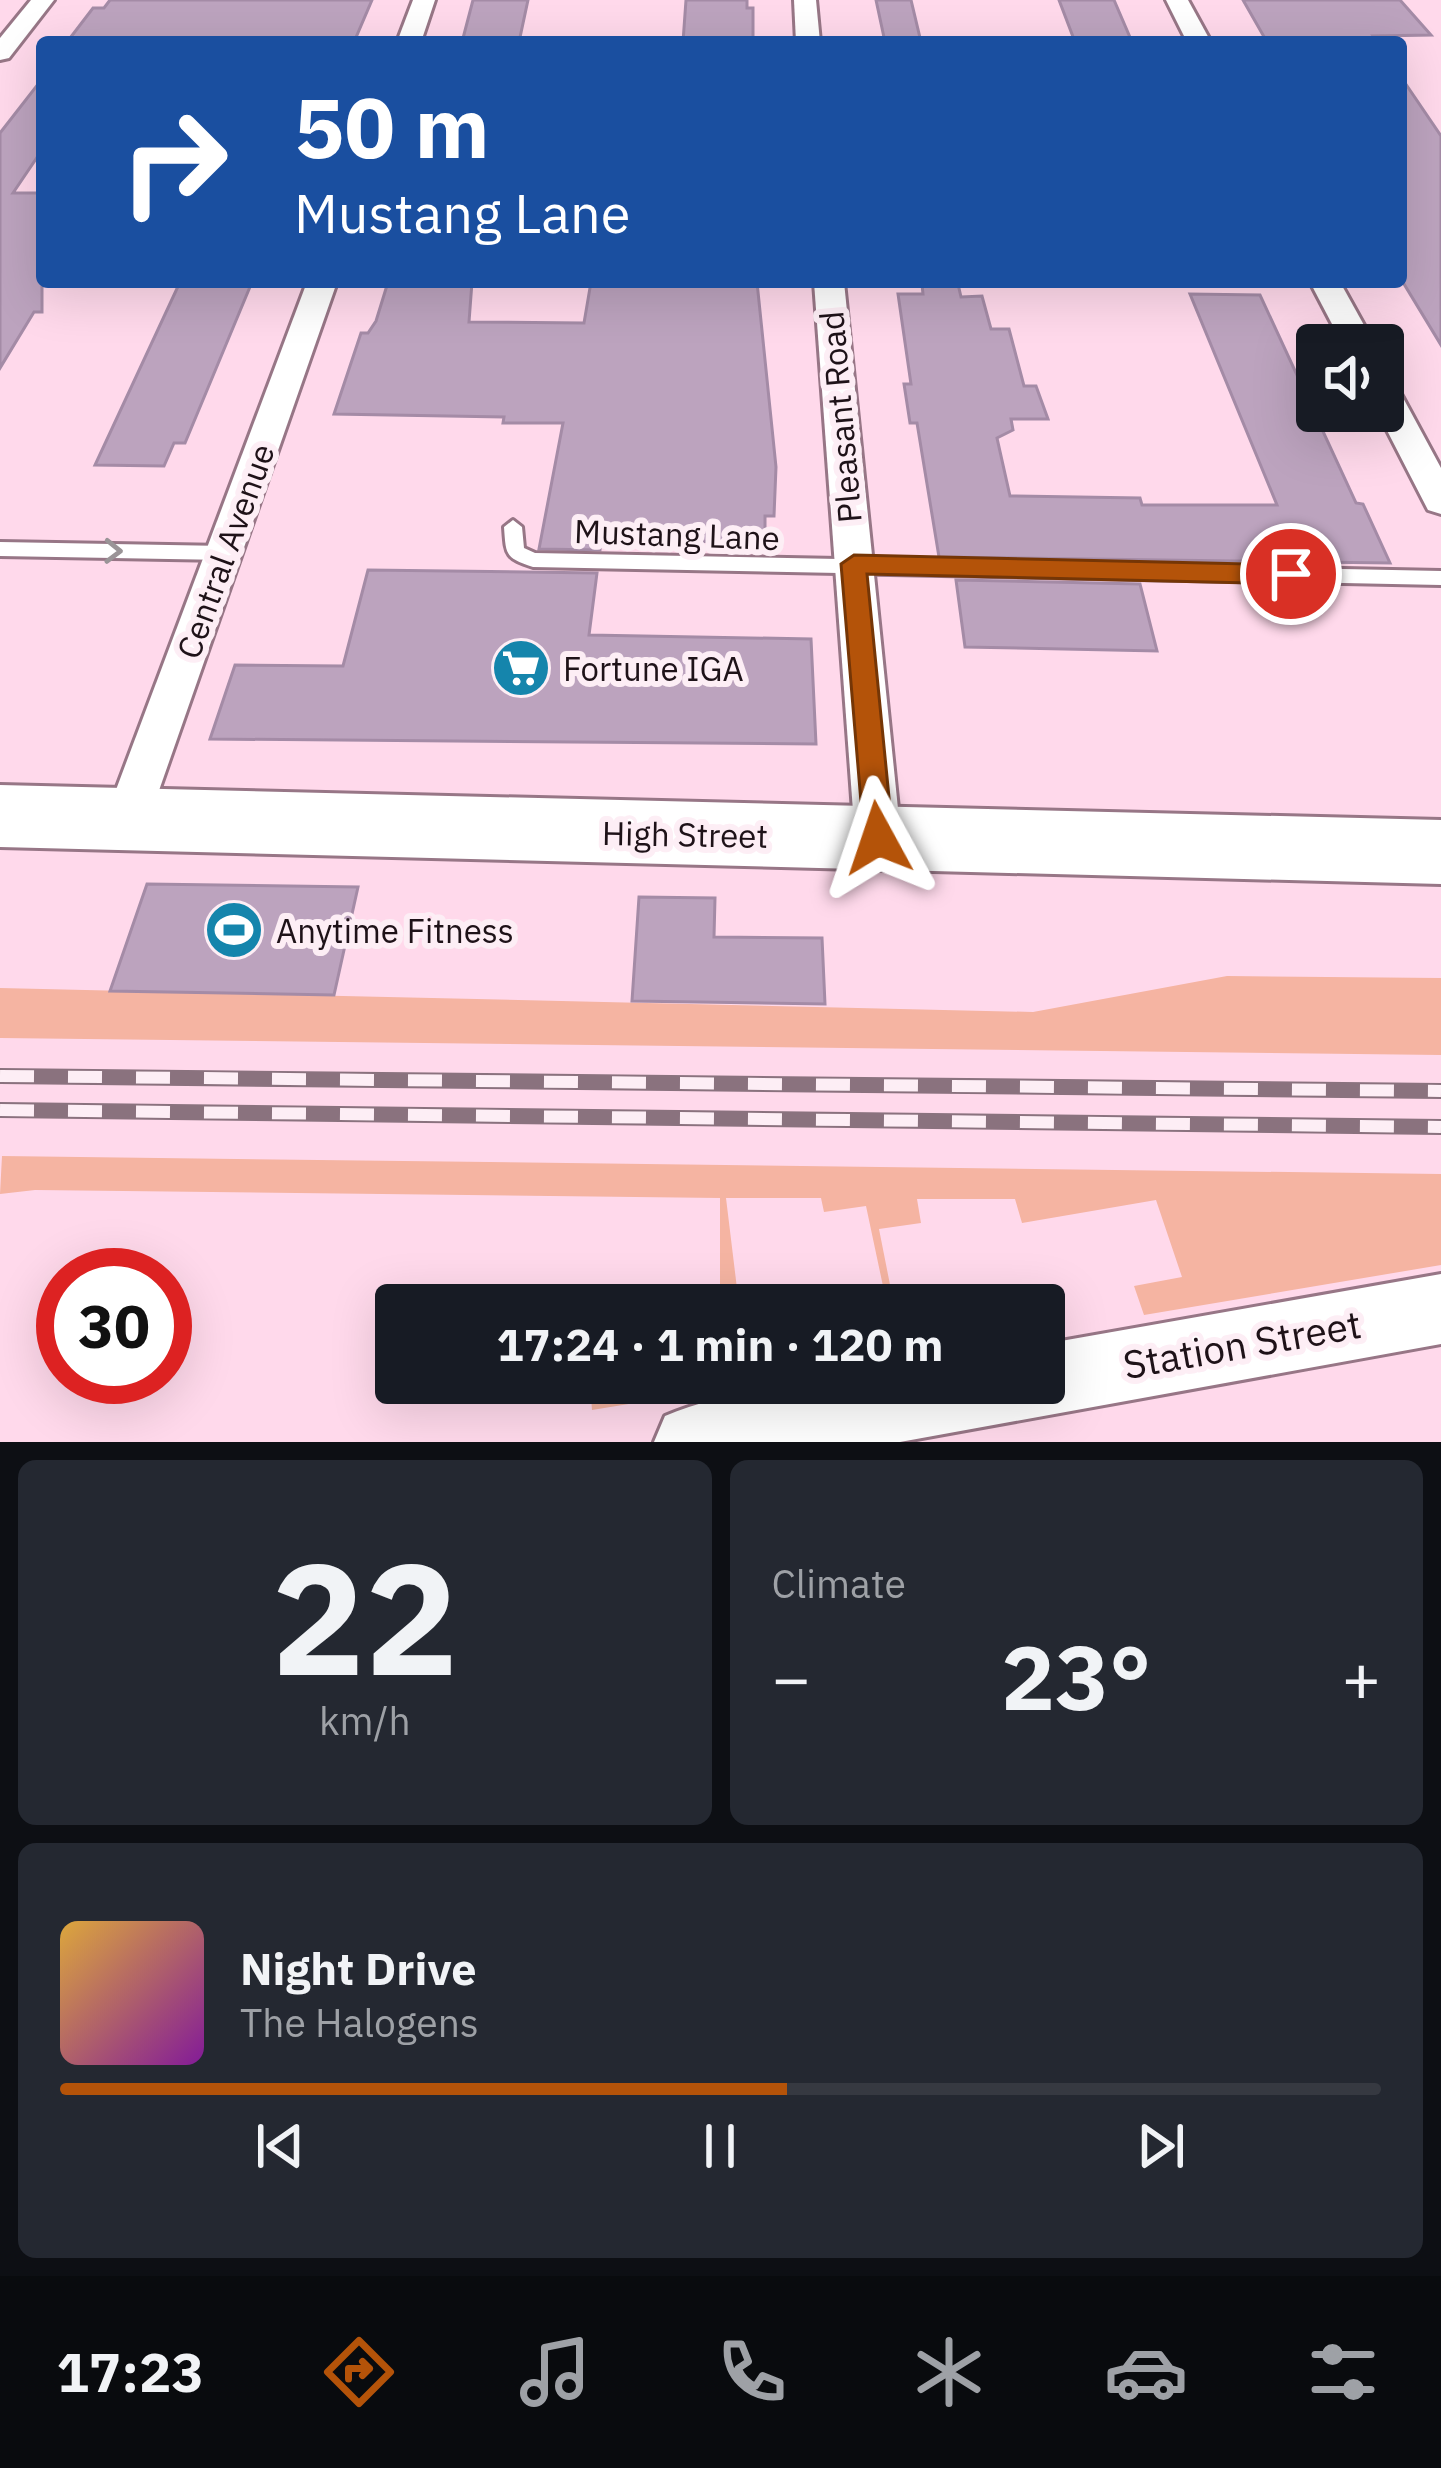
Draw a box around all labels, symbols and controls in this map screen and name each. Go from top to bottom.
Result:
text: 50 m [294,72,490,181]
icon: right [96,84,252,240]
text: Mustang Lane [294,178,630,248]
street label: Pleasant Road [809,309,871,525]
map controls [1296,324,1404,432]
button: sound [1296,324,1404,432]
street label: Central Avenue [166,438,284,664]
street label: Mustang Lane [574,509,780,559]
pin [1240,523,1342,625]
one-way arrow [105,538,123,564]
icon: arrive [1258,541,1324,607]
supermarket icon: Fortune IGA [490,637,552,699]
place label: Fortune IGA [563,647,744,690]
position arrow [815,775,941,901]
street label: High Street [602,811,768,857]
sports icon: Anytime Fitness [203,899,265,961]
place label: Anytime Fitness [276,909,514,952]
speed limit sign: 30 [36,1248,192,1404]
street label: Station Street [1119,1298,1365,1390]
text: 17:24 · 1 min · 120 m [497,1315,943,1373]
text: 22 [271,1515,458,1718]
text: Climate [772,1558,906,1609]
text: 23° [1001,1618,1151,1735]
text: − [772,1634,811,1720]
text: + [1341,1634,1381,1720]
text: km/h [319,1695,411,1746]
text: Night Drive [240,1939,477,1997]
text: The Halogens [240,1997,479,2048]
icon: previous [247,2113,313,2179]
icon: pause [687,2113,753,2179]
icon: next [1128,2113,1194,2179]
icon: directions [317,2330,401,2414]
icon: music [513,2330,597,2414]
icon: phone [710,2330,794,2414]
icon: climate [907,2330,991,2414]
icon: car [1104,2330,1188,2414]
icon: filters [1301,2330,1385,2414]
text: 17:23 [56,2337,204,2407]

